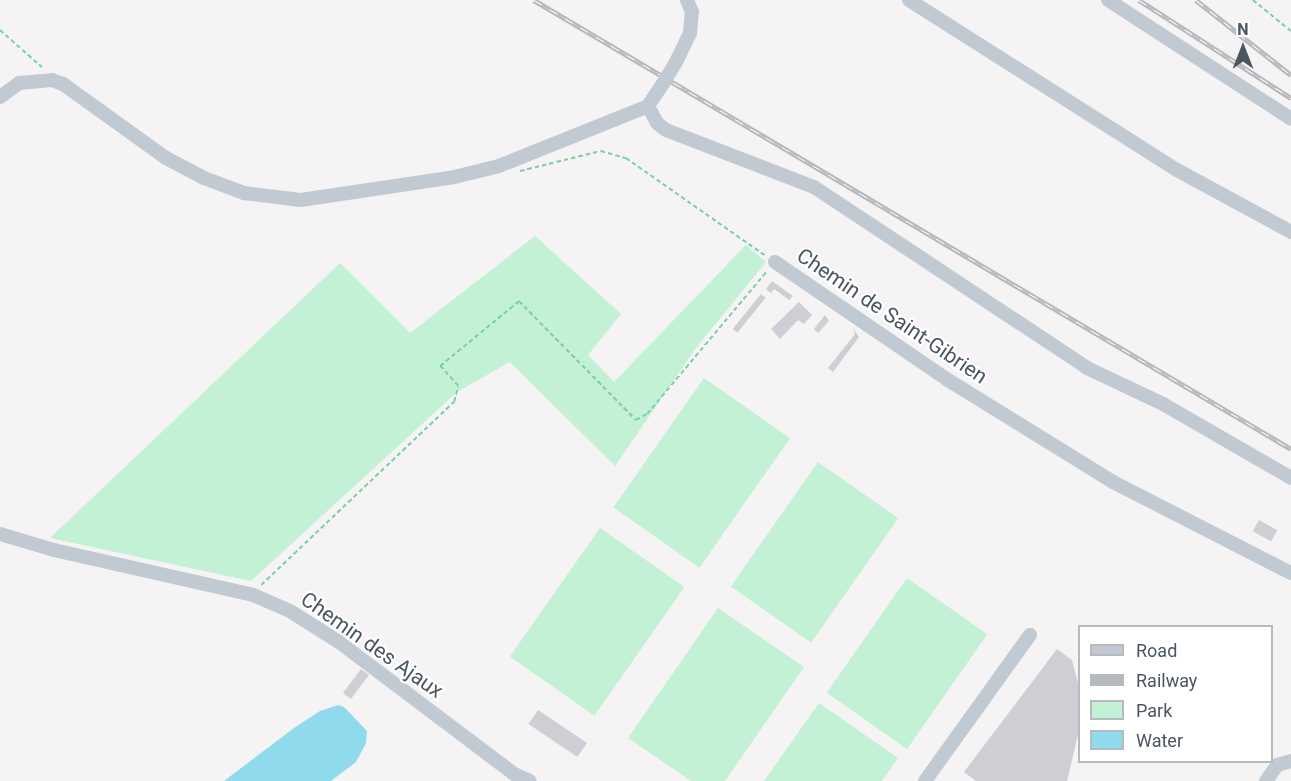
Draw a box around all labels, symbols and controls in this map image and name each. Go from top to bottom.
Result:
north arrow [1213,18,1273,78]
text: N [1237,20,1249,39]
street label: Chemin de Saint-Gibrien [792,243,992,389]
street label: Chemin des Ajaux [296,587,448,703]
legend [1078,625,1273,763]
text: Road [1136,640,1177,661]
text: Railway [1136,670,1197,691]
text: Park [1136,700,1172,721]
text: Water [1136,730,1183,751]

